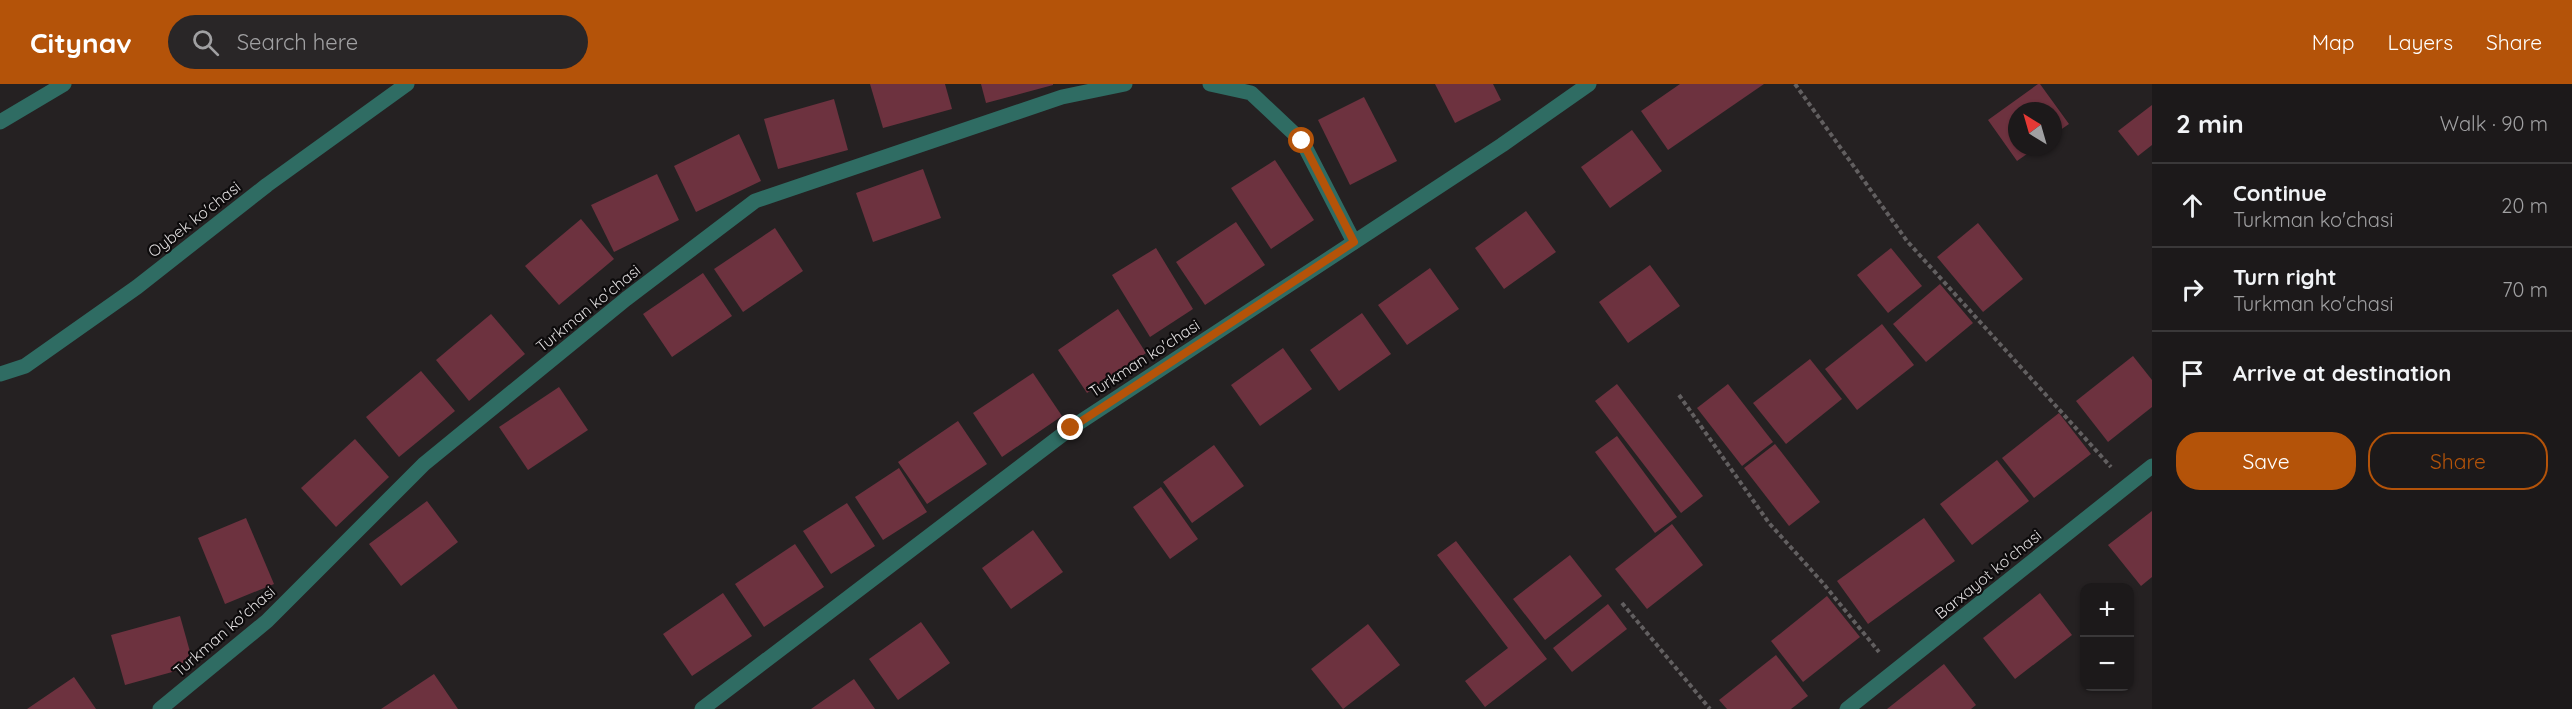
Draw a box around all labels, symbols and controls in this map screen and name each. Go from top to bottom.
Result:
search box [168,15,588,69]
text: Citynav [30,25,132,60]
icon: search [189,26,222,59]
text: Search here [237,28,358,56]
text: Map [2312,29,2355,55]
text: Layers [2388,29,2453,55]
text: Share [2486,29,2542,55]
north arrow [2008,102,2062,156]
text: 2 min [2176,107,2244,140]
text: Walk · 90 m [2440,111,2548,136]
route start [1288,127,1314,153]
street label: Oybek ko'chasi [144,177,244,261]
text: Continue [2233,179,2327,207]
icon: ahead [2176,189,2209,222]
text: 20 m [2501,193,2548,218]
text: Turkman ko'chasi [2233,207,2394,232]
street label: Turkman ko'chasi [532,260,644,356]
text: Turn right [2233,263,2337,291]
icon: right [2176,273,2209,306]
text: 70 m [2502,277,2548,302]
text: Turkman ko'chasi [2233,291,2394,316]
street label: Turkman ko'chasi [1085,315,1203,401]
icon: arrive [2176,357,2209,390]
text: Arrive at destination [2233,359,2451,387]
route end [1057,414,1083,440]
button: Save [2176,432,2356,490]
button: Share [2368,432,2548,490]
street label: Barxayot ko'chasi [1931,525,2045,623]
street label: Turkman ko'chasi [169,581,279,681]
map controls [2080,583,2134,691]
button: + [2080,583,2134,637]
button: − [2080,637,2134,691]

